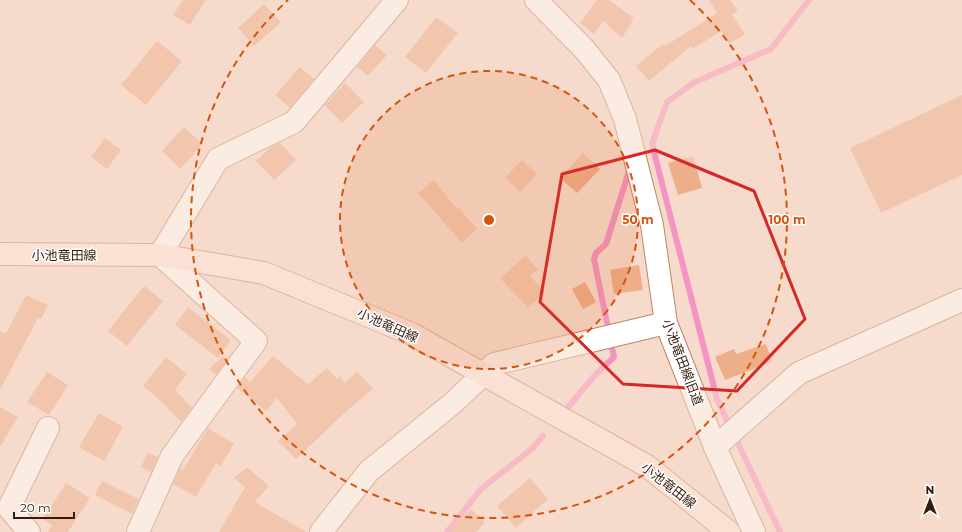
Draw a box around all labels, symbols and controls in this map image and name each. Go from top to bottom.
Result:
text: 50 m [622,212,654,227]
text: 100 m [769,212,805,227]
centre of rings [482,213,496,227]
street label: 小池竜田線 [31,247,97,263]
street label: 小池竜田線 [355,304,421,346]
street label: 小池竜田線旧道 [659,317,707,407]
street label: 小池竜田線 [638,459,700,511]
north arrow [910,480,950,520]
text: N [926,483,934,497]
scale bar [14,494,74,520]
text: 20 m [20,500,51,515]

